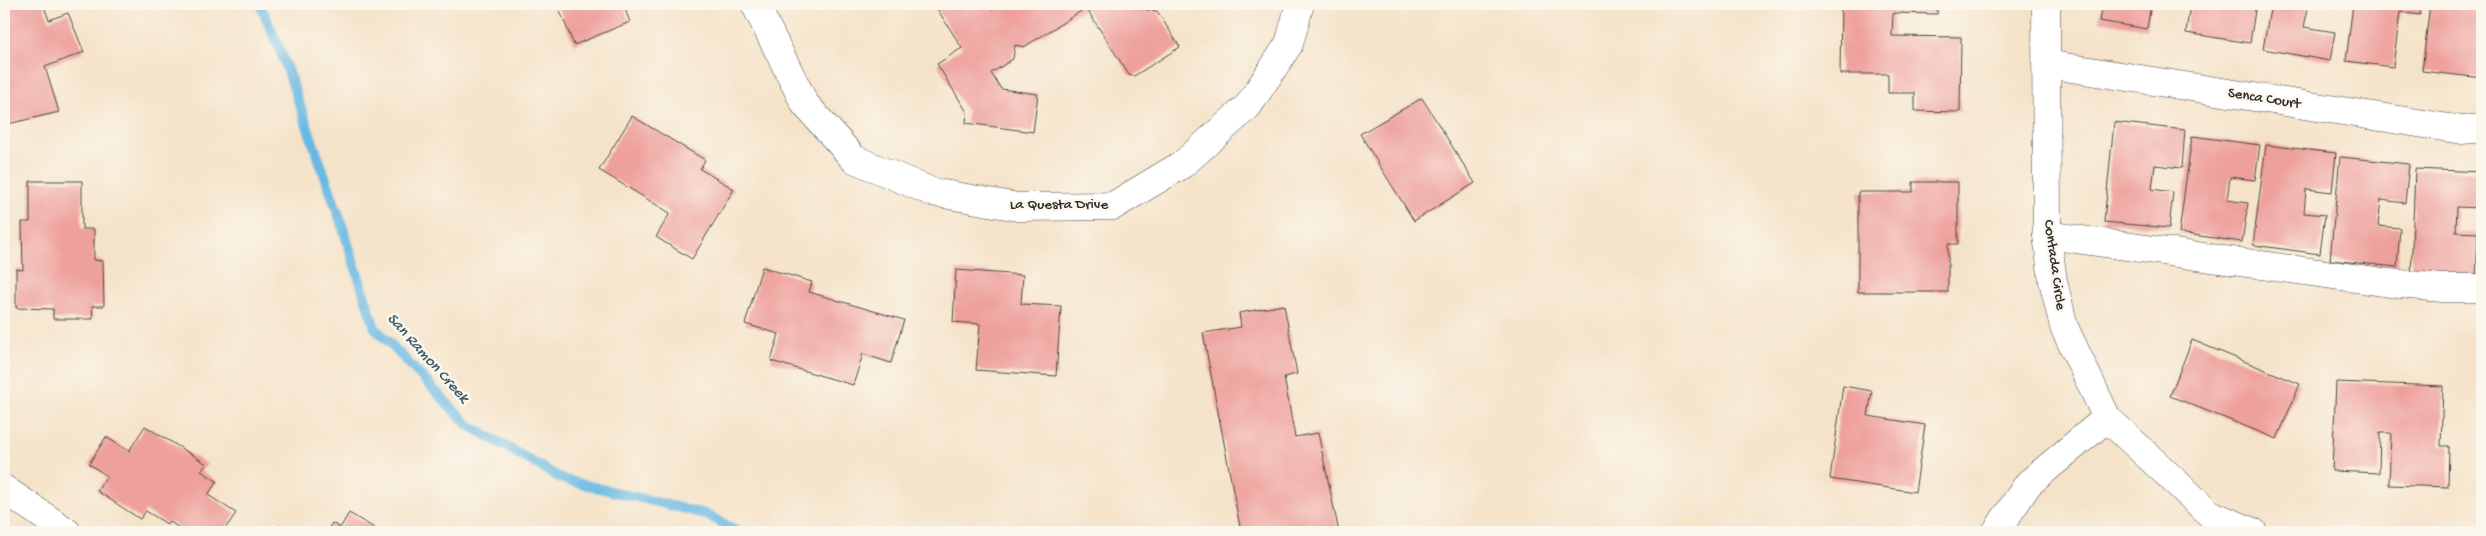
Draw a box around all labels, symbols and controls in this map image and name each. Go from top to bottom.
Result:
street label: Senca Court [2226,84,2303,114]
street label: La Questa Drive [1010,196,1108,214]
street label: Contada Circle [2039,219,2069,312]
water label: San Ramon Creek [382,310,473,409]

